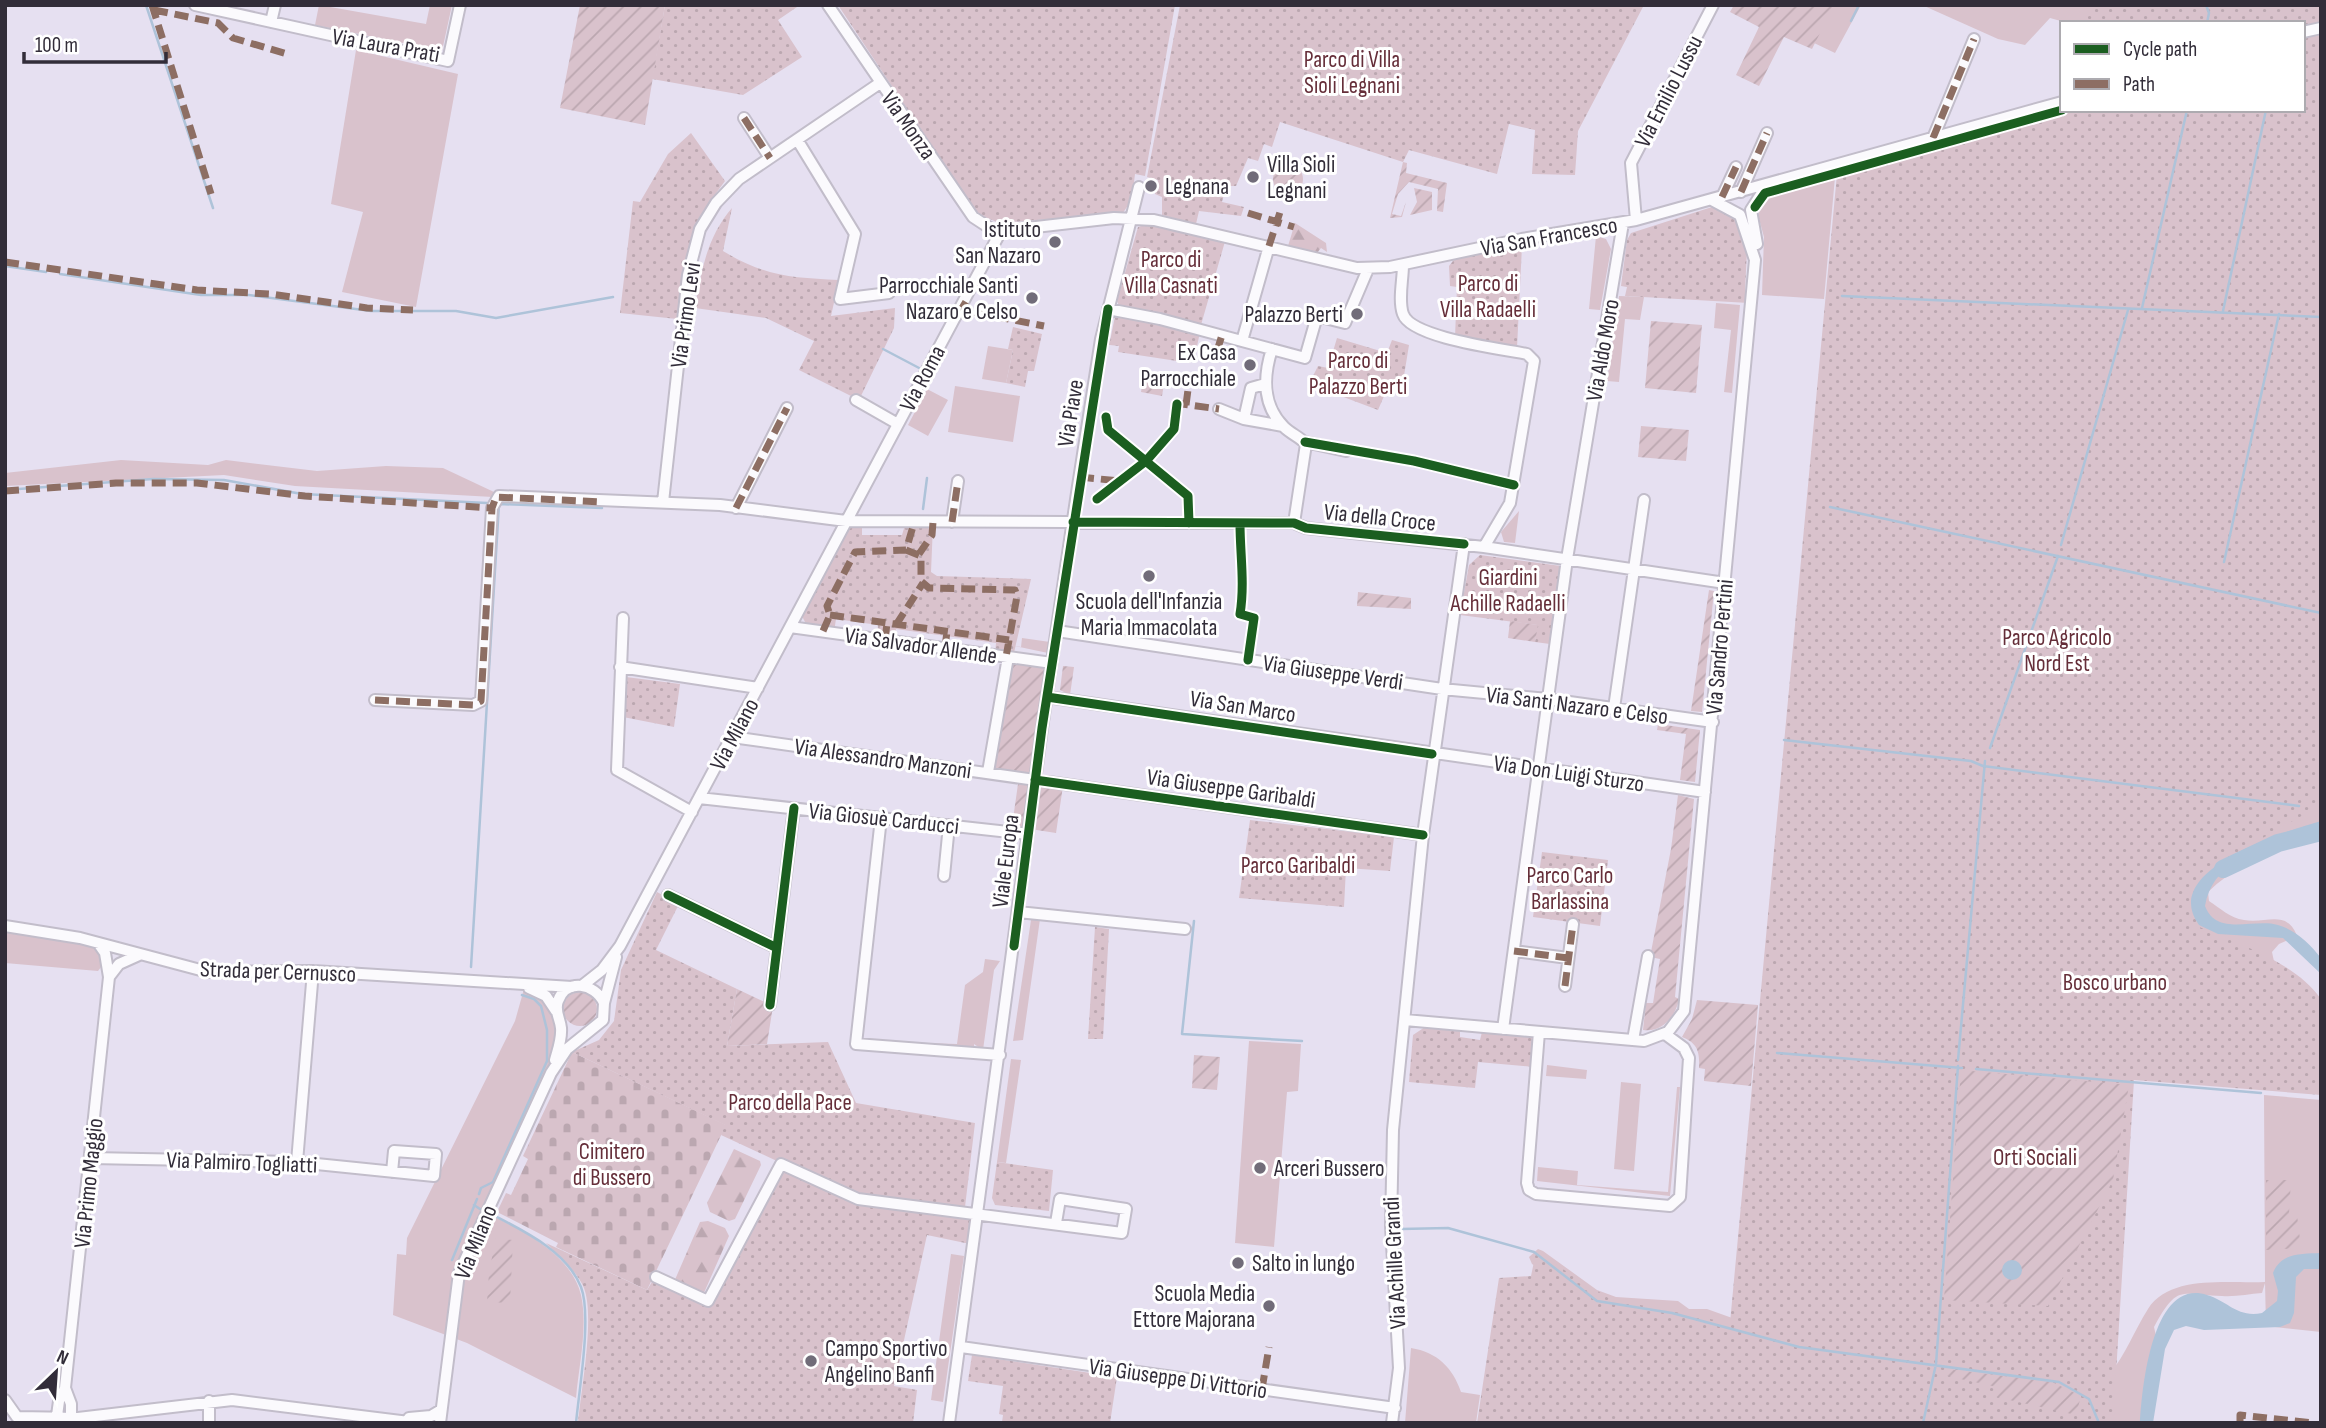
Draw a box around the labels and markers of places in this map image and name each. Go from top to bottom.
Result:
place label: Villa Sioli Legnani [1267,151,1335,205]
marker: Villa Sioli Legnani [1245,169,1261,185]
place label: Legnana [1165,173,1229,201]
marker: Legnana [1143,178,1159,194]
place label: Istituto San Nazaro [955,216,1041,270]
marker: Istituto San Nazaro [1047,234,1063,250]
place label: Parrocchiale Santi Nazaro e Celso [879,272,1018,326]
marker: Parrocchiale Santi Nazaro e Celso [1024,290,1040,306]
place label: Palazzo Berti [1245,301,1343,329]
marker: Palazzo Berti [1349,306,1365,322]
place label: Ex Casa Parrocchiale [1141,339,1236,393]
marker: Ex Casa Parrocchiale [1242,357,1258,373]
marker: Scuola dell'Infanzia Maria Immacolata [1141,568,1157,584]
place label: Scuola dell'Infanzia Maria Immacolata [1076,588,1222,642]
place label: Arceri Bussero [1273,1155,1385,1183]
marker: Arceri Bussero [1252,1160,1268,1176]
place label: Salto in lungo [1252,1250,1355,1278]
marker: Salto in lungo [1230,1255,1246,1271]
place label: Scuola Media Ettore Majorana [1133,1280,1255,1334]
marker: Scuola Media Ettore Majorana [1261,1298,1277,1314]
place label: Campo Sportivo Angelino Banfi [824,1335,947,1389]
marker: Campo Sportivo Angelino Banfi [803,1353,819,1369]

